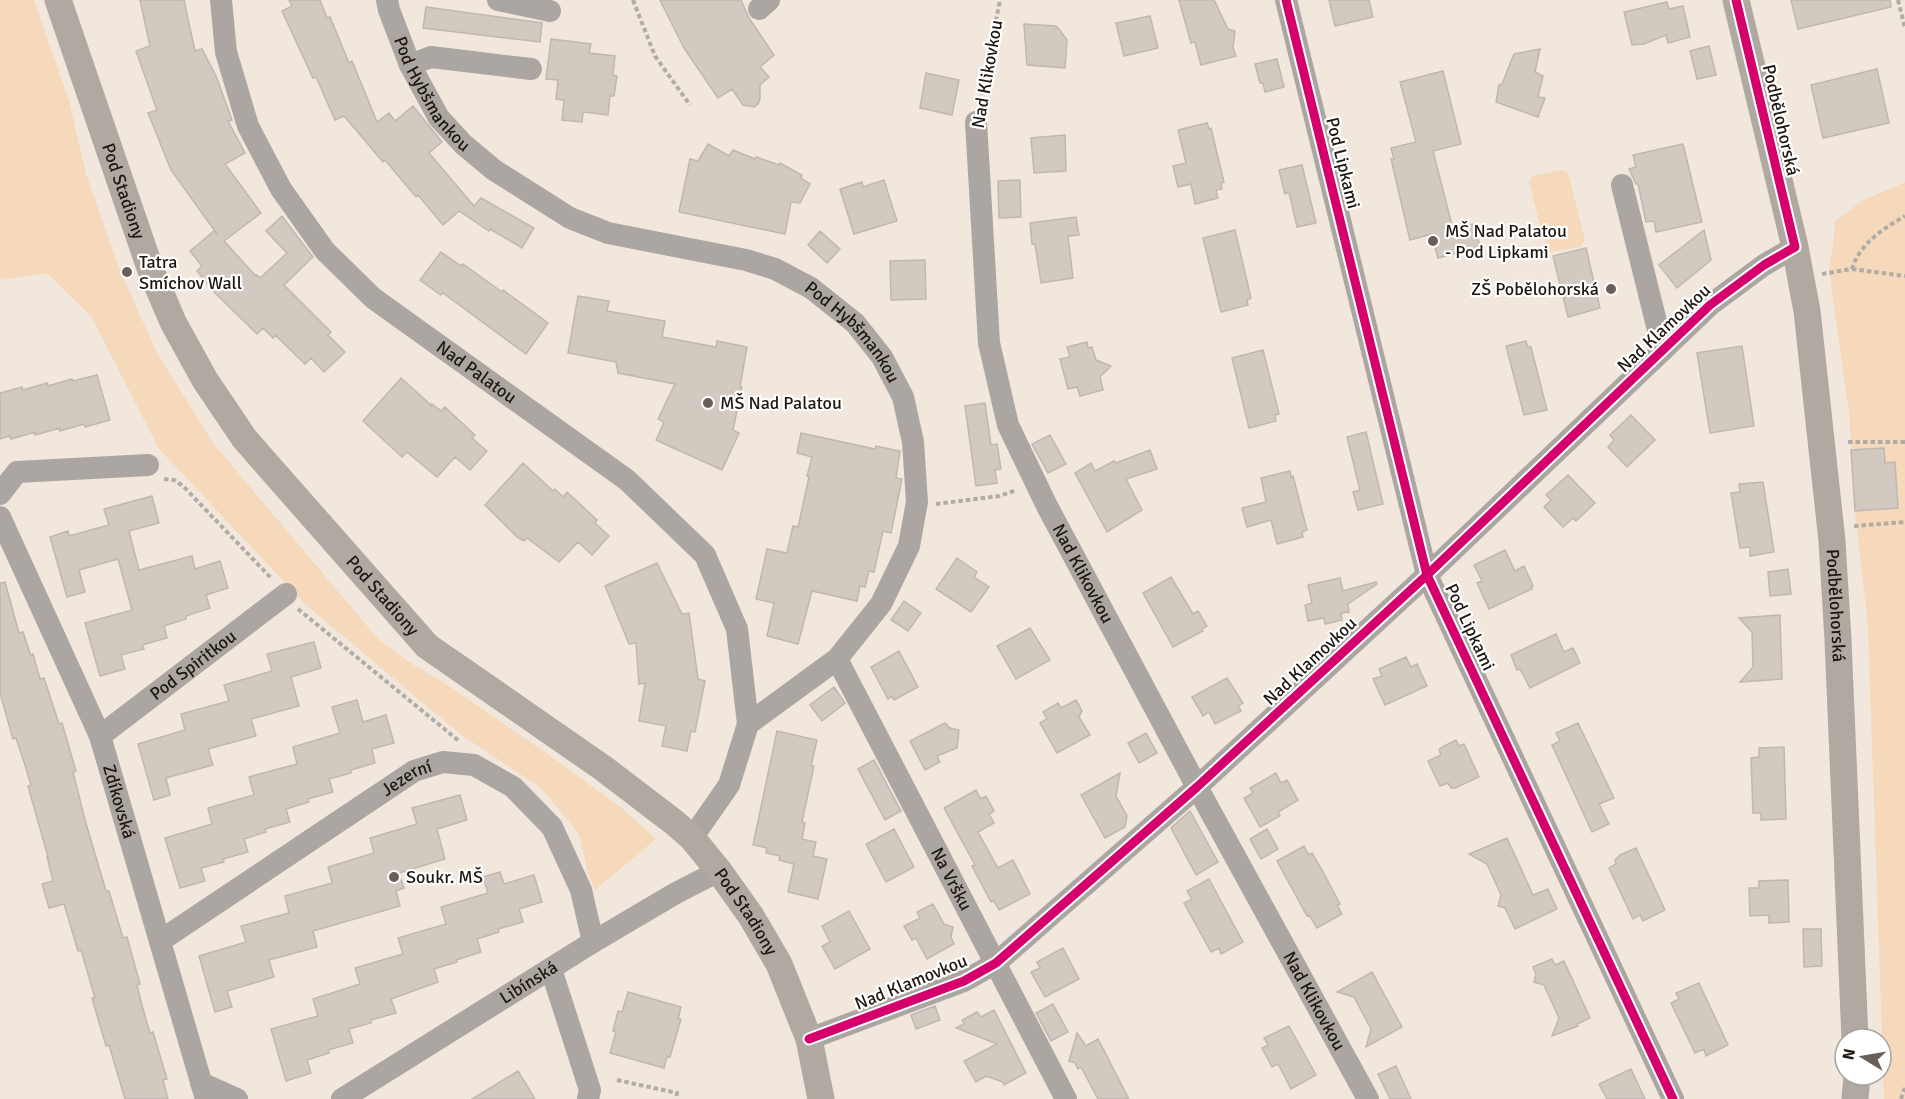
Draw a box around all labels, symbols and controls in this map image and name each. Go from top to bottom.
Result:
street label: Nad Klikovkou [967,18,1007,130]
street label: Pod Hybšmankou [389,33,475,156]
street label: Podbělohorská [1758,62,1804,178]
street label: Pod Lipkami [1321,115,1365,211]
street label: Pod Stadiony [97,140,150,242]
place label: MŠ Nad Palatou - Pod Lipkami [1445,220,1567,263]
marker: MŠ Nad Palatou - Pod Lipkami [1426,234,1440,248]
place label: Tatra Smíchov Wall [139,251,242,294]
marker: Tatra Smíchov Wall [120,265,134,279]
street label: Pod Hybšmankou [801,276,905,386]
place label: ZŠ Pobělohorská [1471,278,1599,300]
street label: Nad Klamovkou [1613,279,1715,377]
marker: ZŠ Pobělohorská [1604,282,1618,296]
street label: Nad Palatou [432,336,521,408]
place label: MŠ Nad Palatou [720,392,842,414]
marker: MŠ Nad Palatou [701,396,715,410]
street label: Nad Klikovkou [1048,520,1119,627]
street label: Podbělohorská [1821,548,1850,663]
street label: Pod Stadiony [341,551,424,641]
street label: Pod Lipkami [1440,580,1500,674]
street label: Nad Klamovkou [1259,612,1361,710]
street label: Pod Spiritkou [145,625,241,705]
street label: Jezerní [377,755,435,801]
street label: Zdíkovská [98,762,140,841]
street label: Na Vršku [926,844,977,914]
street label: Pod Stadiony [709,864,783,959]
place label: Soukr. MŠ [406,866,483,888]
marker: Soukr. MŠ [387,870,401,884]
street label: Nad Klikovkou [1278,948,1350,1054]
street label: Nad Klamovkou [851,949,971,1015]
street label: Libínská [495,956,562,1009]
north arrow [1833,1027,1893,1087]
text: N [1838,1047,1860,1062]

